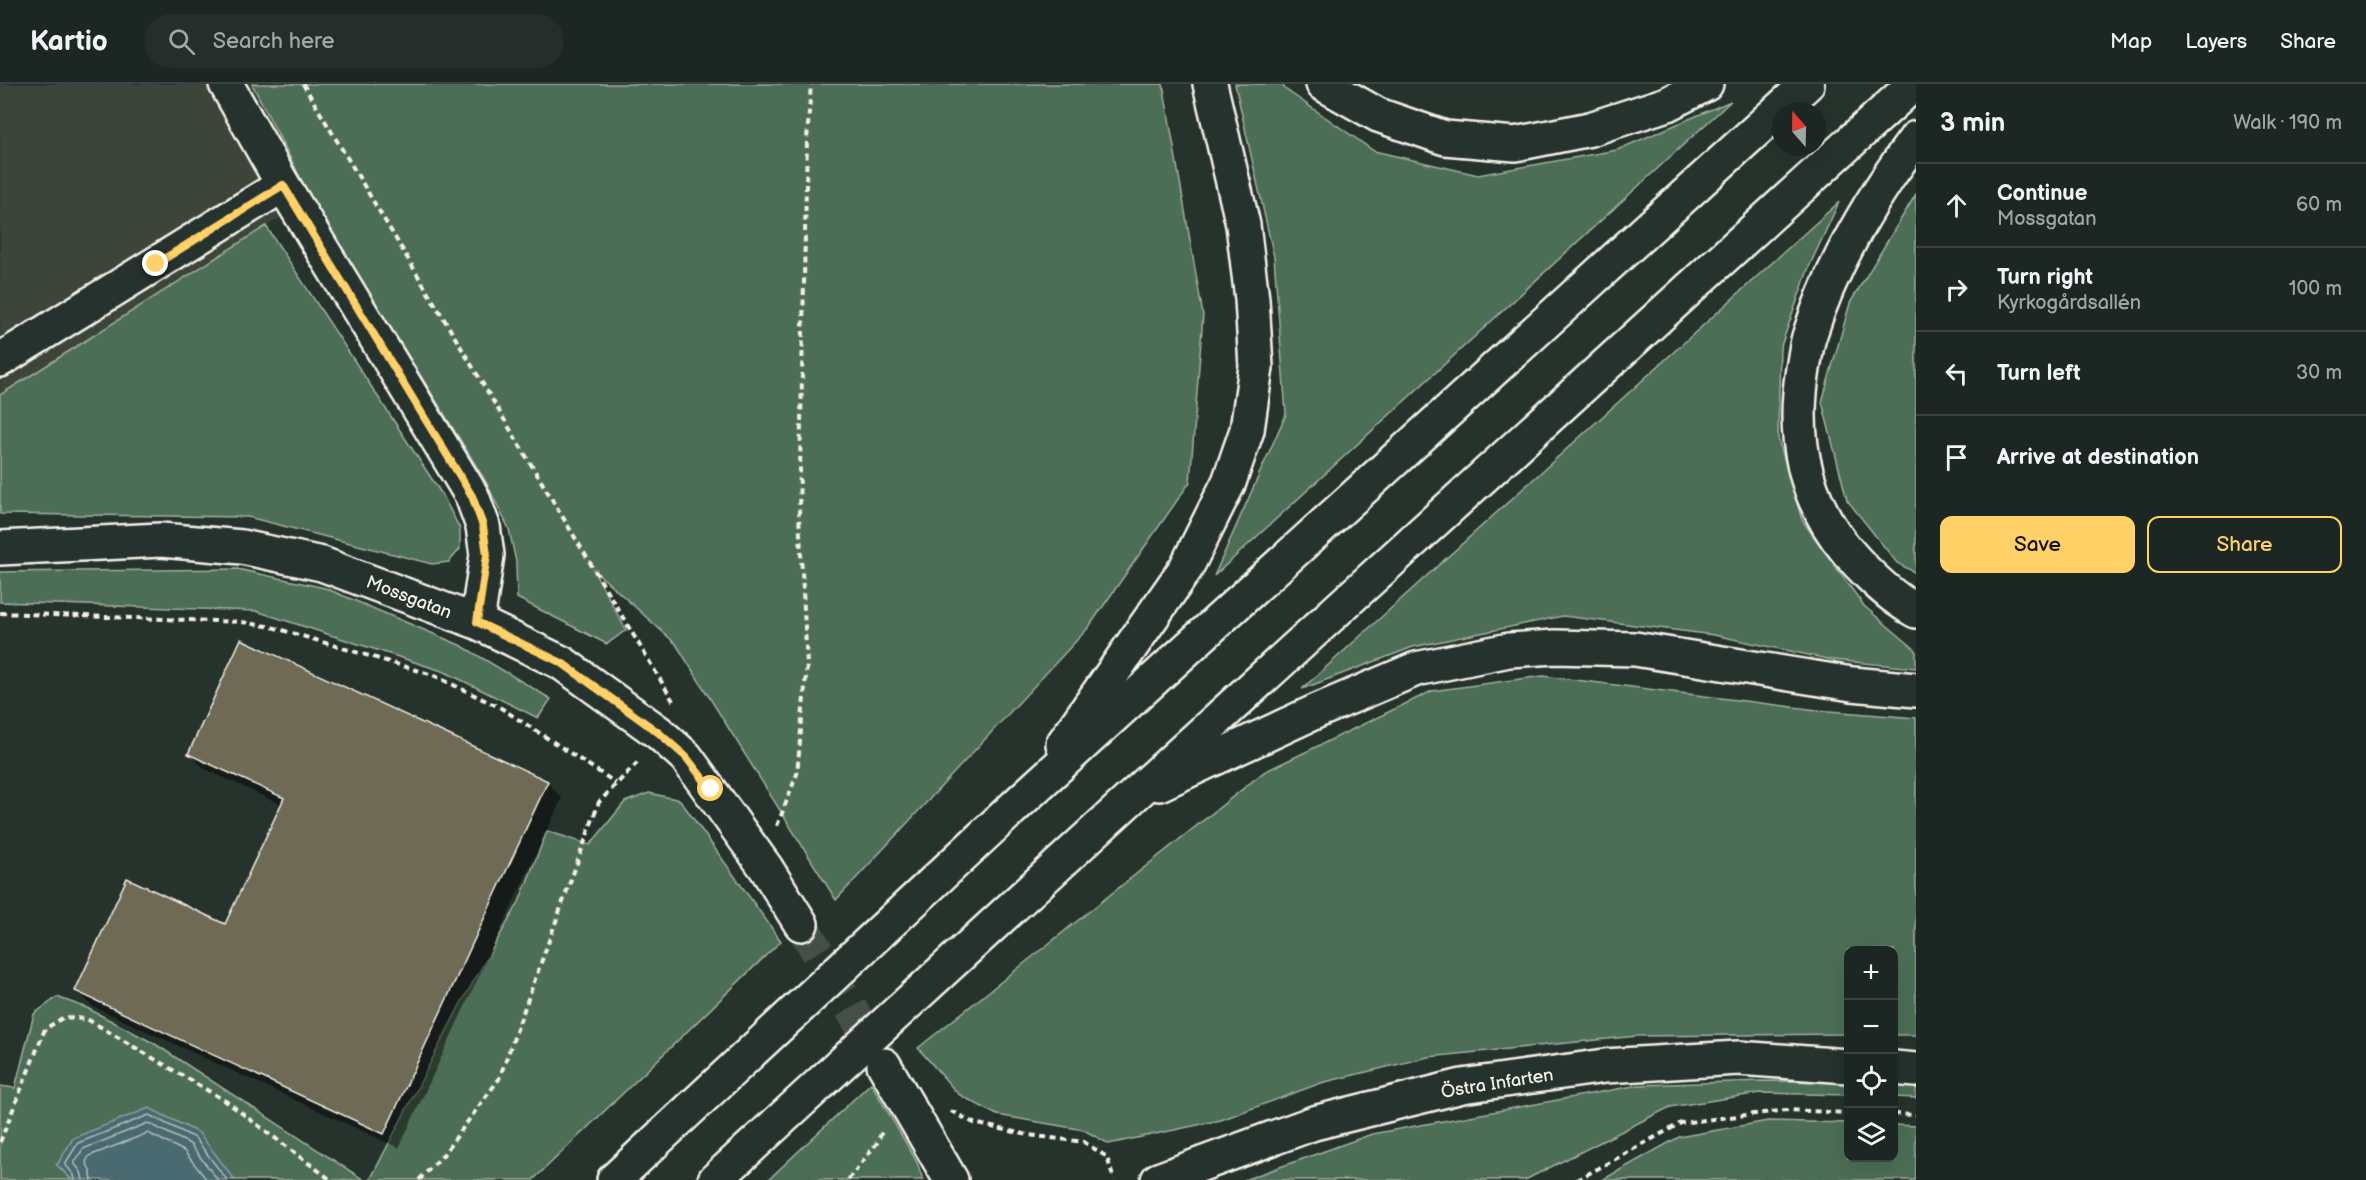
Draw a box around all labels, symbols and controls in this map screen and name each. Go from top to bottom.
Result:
search box [144,14,564,68]
text: Kartio [30,25,108,58]
icon: search [165,25,198,58]
text: Search here [213,28,335,55]
text: Map [2110,29,2152,54]
text: Layers [2185,29,2247,54]
text: Share [2280,29,2336,54]
north arrow [1772,102,1826,156]
text: 3 min [1940,108,2005,139]
text: Walk · 190 m [2233,111,2342,135]
text: Continue [1997,180,2087,207]
icon: ahead [1940,189,1973,222]
text: 60 m [2296,193,2342,217]
text: Mossgatan [1997,207,2096,231]
route end [142,250,168,276]
text: Turn right [1997,264,2093,291]
icon: right [1940,273,1973,306]
text: 100 m [2289,277,2342,301]
text: Kyrkogårdsallén [1997,291,2141,315]
icon: left [1940,357,1973,390]
text: Turn left [1997,360,2081,387]
text: 30 m [2296,361,2342,385]
icon: arrive [1940,441,1973,474]
text: Arrive at destination [1997,444,2199,471]
button: Save [1940,516,2135,573]
button: Share [2147,516,2342,573]
street label: Mossgatan [363,572,454,623]
route start [697,775,723,801]
map controls [1844,946,1898,1162]
button: + [1844,946,1898,1000]
button: − [1844,1000,1898,1054]
button: locate [1844,1054,1898,1108]
street label: Östra Infarten [1439,1063,1555,1103]
button: layers [1844,1108,1898,1162]

